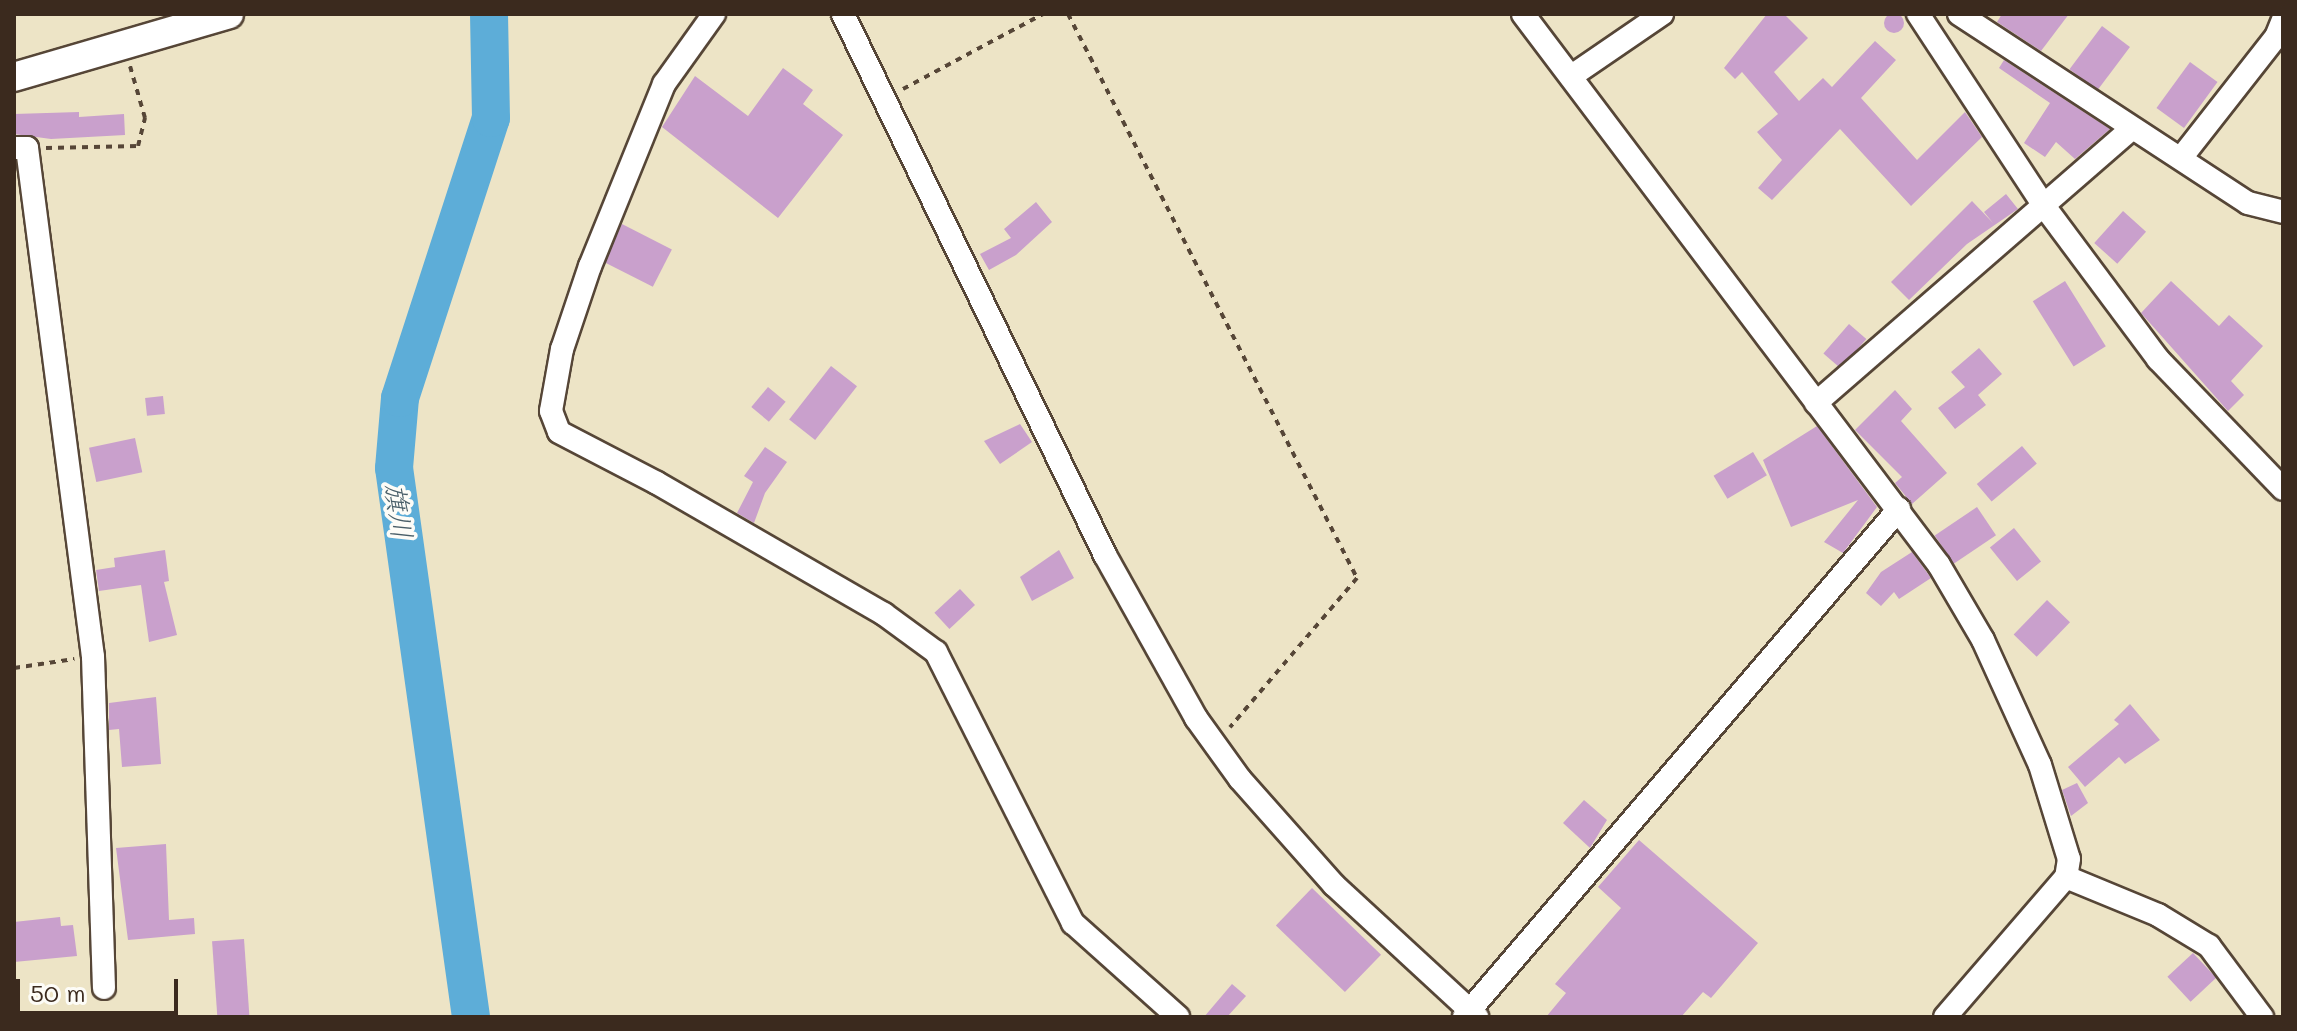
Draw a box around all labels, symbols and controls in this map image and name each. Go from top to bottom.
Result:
water label: 旗川 [379,481,421,541]
scale bar [20,963,182,1013]
text: 50 m [30,977,86,1008]

